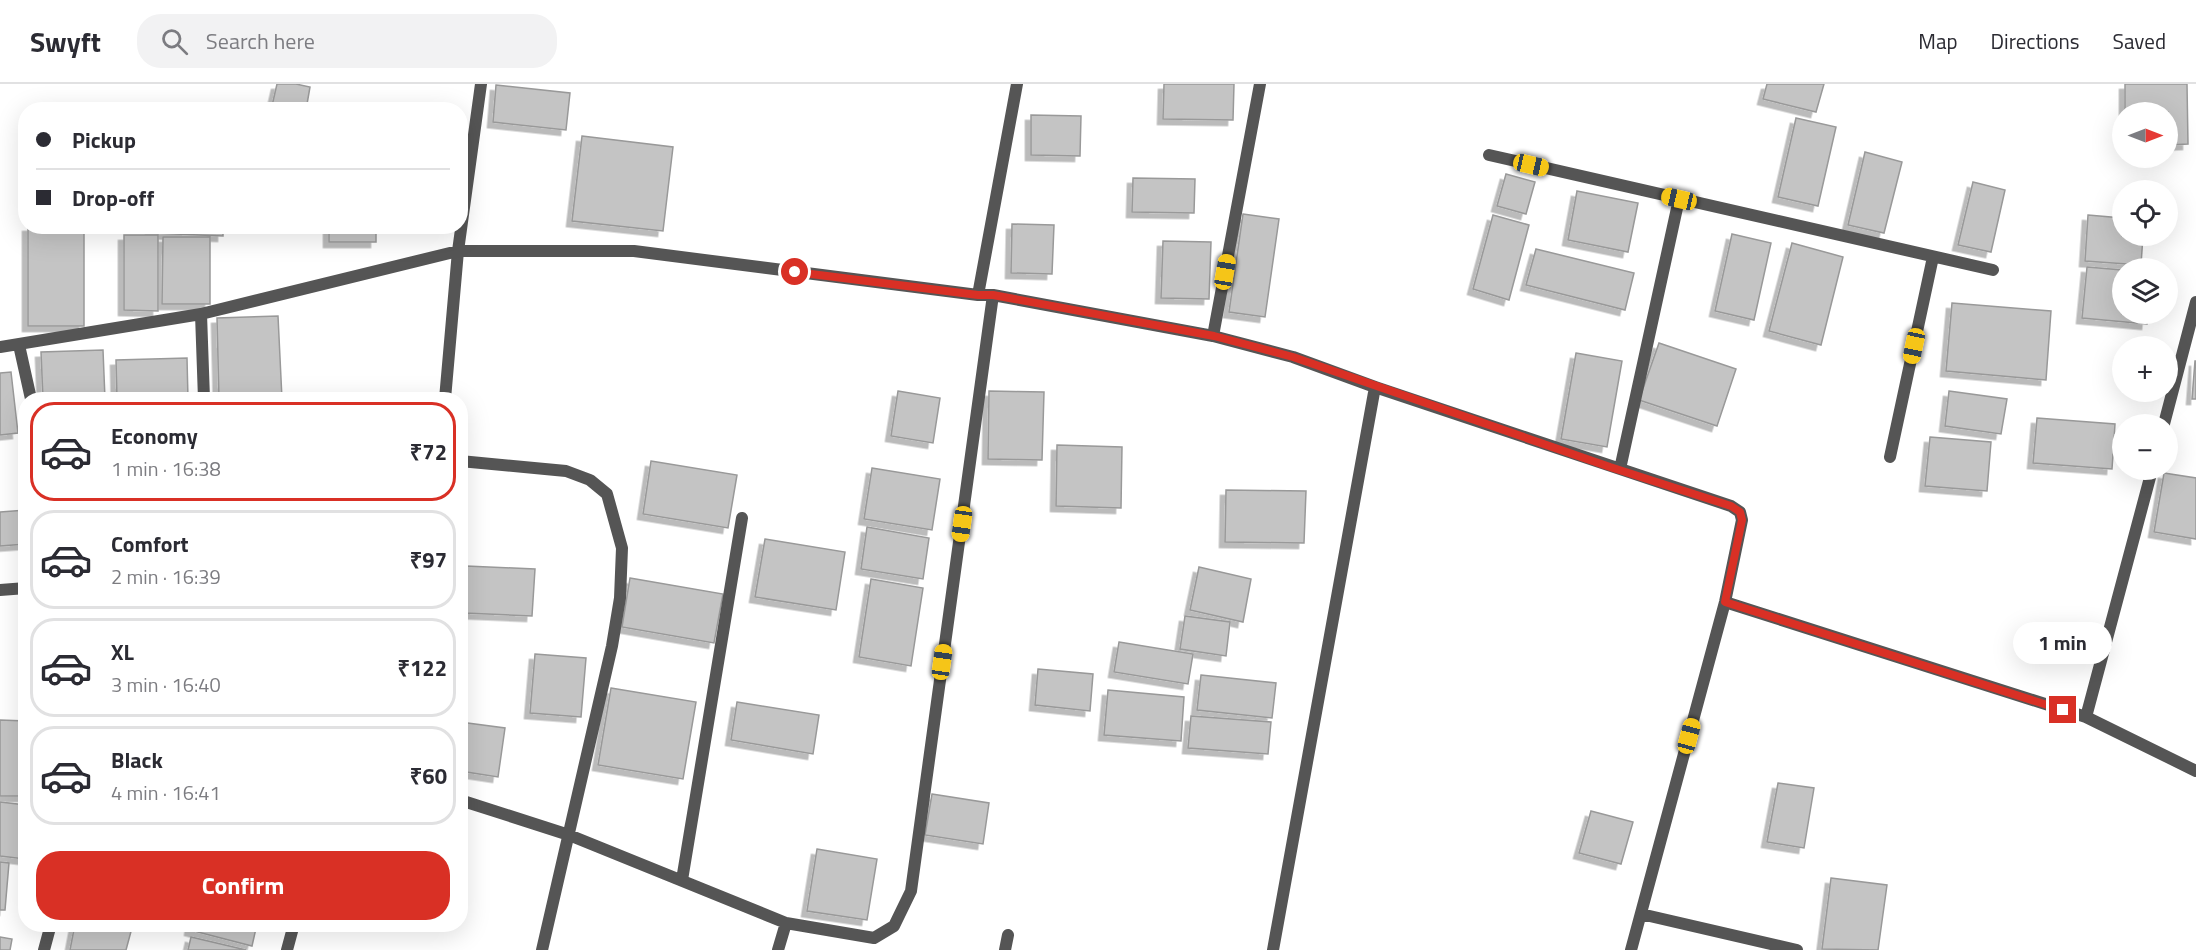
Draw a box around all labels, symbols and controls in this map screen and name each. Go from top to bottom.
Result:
search box [137,14,557,68]
text: Swyft [30,20,101,63]
text: Search here [206,24,315,58]
icon: search [158,25,191,58]
text: Map [1918,25,1958,57]
text: Directions [1991,25,2080,57]
text: Saved [2113,25,2166,57]
north arrow [2112,102,2178,168]
map controls [2112,102,2178,480]
text: Pickup [72,123,136,157]
car [1511,152,1551,178]
button: locate [2112,180,2178,246]
text: Drop-off [72,181,154,215]
car [1659,186,1699,212]
car [1213,253,1237,291]
route start [781,258,808,285]
button: layers [2112,258,2178,324]
car [1901,327,1927,365]
button: + [2112,336,2178,402]
button: − [2112,414,2178,480]
text: Economy [111,419,198,453]
icon: car [39,425,93,479]
text: ₹72 [410,435,447,469]
text: 1 min · 16:38 [111,453,221,484]
car [951,505,973,543]
text: Comfort [111,527,189,561]
icon: car [39,533,93,587]
text: ₹97 [410,543,447,577]
text: 2 min · 16:39 [111,561,221,592]
callout: 1 min [2014,623,2112,665]
text: 1 min [2038,627,2087,658]
text: XL [111,635,134,669]
icon: car [39,641,93,695]
car [931,643,953,681]
text: ₹122 [397,651,447,685]
text: 3 min · 16:40 [111,669,221,700]
route end [2049,696,2076,723]
car [1676,716,1702,756]
text: Black [111,743,163,777]
icon: car [39,749,93,803]
text: ₹60 [410,759,447,793]
text: 4 min · 16:41 [111,777,221,808]
button: Confirm [36,851,450,920]

